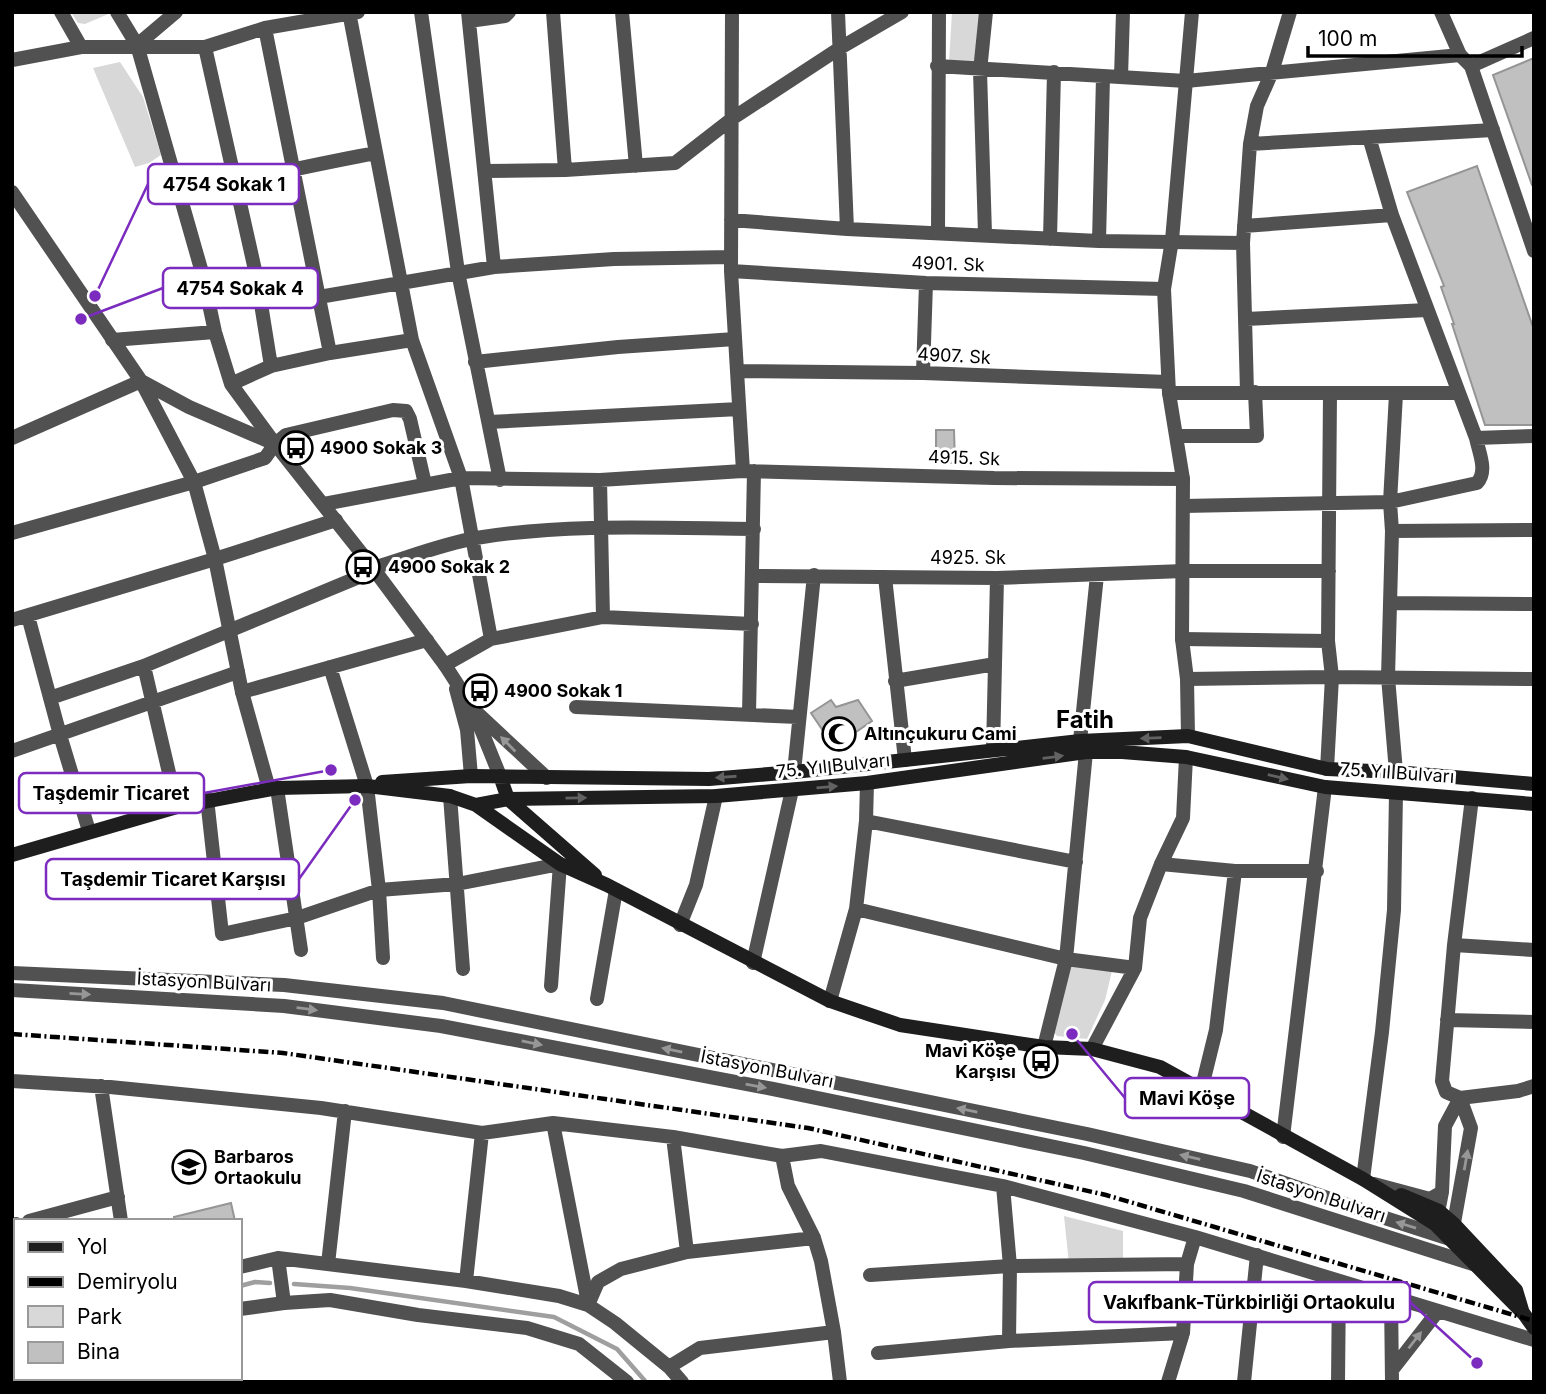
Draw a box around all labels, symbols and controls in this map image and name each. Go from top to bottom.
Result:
scale bar [1308,14,1522,58]
text: 100 m [1318,26,1377,51]
callout: 4754 Sokak 1 [148,164,299,204]
text: 4754 Sokak 1 [162,173,286,196]
street label: 4901. Sk [911,252,985,275]
callout: 4754 Sokak 4 [163,268,318,308]
text: 4754 Sokak 4 [176,277,304,300]
street label: 4907. Sk [917,343,991,368]
bus stop icon: 4900 Sokak 3 [277,429,315,467]
place label: 4900 Sokak 3 [320,437,442,458]
street label: 4915. Sk [928,446,1001,469]
street label: 4925. Sk [930,547,1006,568]
bus stop icon: 4900 Sokak 2 [344,548,382,586]
place label: 4900 Sokak 2 [388,556,510,577]
bus stop icon: 4900 Sokak 1 [461,672,499,710]
place label: 4900 Sokak 1 [504,680,623,701]
district label: Fatih [1056,705,1114,734]
mosque icon: Altınçukuru Cami [820,715,858,753]
place label: Altınçukuru Cami [864,723,1017,744]
one-way arrow [1140,732,1162,743]
one-way arrow [500,735,517,752]
street label: 75. Yıl Bulvarı [775,749,891,782]
one-way arrow [1042,751,1064,762]
street label: 75. Yıl Bulvarı [1339,758,1455,787]
one-way arrow [715,772,737,783]
one-way arrow [1267,772,1289,783]
callout: Taşdemir Ticaret [19,773,204,813]
one-way arrow [817,781,839,792]
text: Taşdemir Ticaret [33,782,189,805]
one-way arrow [565,793,587,804]
callout: Taşdemir Ticaret Karşısı [46,859,299,899]
text: Taşdemir Ticaret Karşısı [60,868,286,891]
street label: İstasyon Bulvarı [136,966,272,996]
one-way arrow [70,989,92,1000]
one-way arrow [296,1003,318,1014]
one-way arrow [521,1038,543,1049]
place label: Mavi Köşe Karşısı [925,1040,1016,1082]
bus stop icon: Mavi Köşe Karşısı [1022,1042,1060,1080]
one-way arrow [661,1044,683,1055]
street label: İstasyon Bulvarı [699,1044,835,1092]
callout: Mavi Köşe [1125,1078,1249,1118]
one-way arrow [745,1080,767,1091]
text: Mavi Köşe [1139,1087,1235,1110]
one-way arrow [956,1104,978,1115]
place label: Barbaros Ortaokulu [214,1146,301,1188]
school or university icon: Barbaros Ortaokulu [170,1148,208,1186]
one-way arrow [1461,1149,1472,1171]
one-way arrow [1179,1151,1201,1162]
street label: İstasyon Bulvarı [1254,1164,1389,1226]
legend [14,1219,242,1380]
one-way arrow [1396,1219,1417,1230]
text: Yol [77,1234,107,1259]
text: Demiryolu [77,1269,178,1294]
callout: Vakıfbank-Türkbirliği Ortaokulu [1089,1282,1410,1322]
text: Vakıfbank-Türkbirliği Ortaokulu [1103,1291,1395,1314]
text: Park [77,1304,122,1329]
one-way arrow [1407,1331,1421,1349]
text: Bina [77,1339,120,1364]

